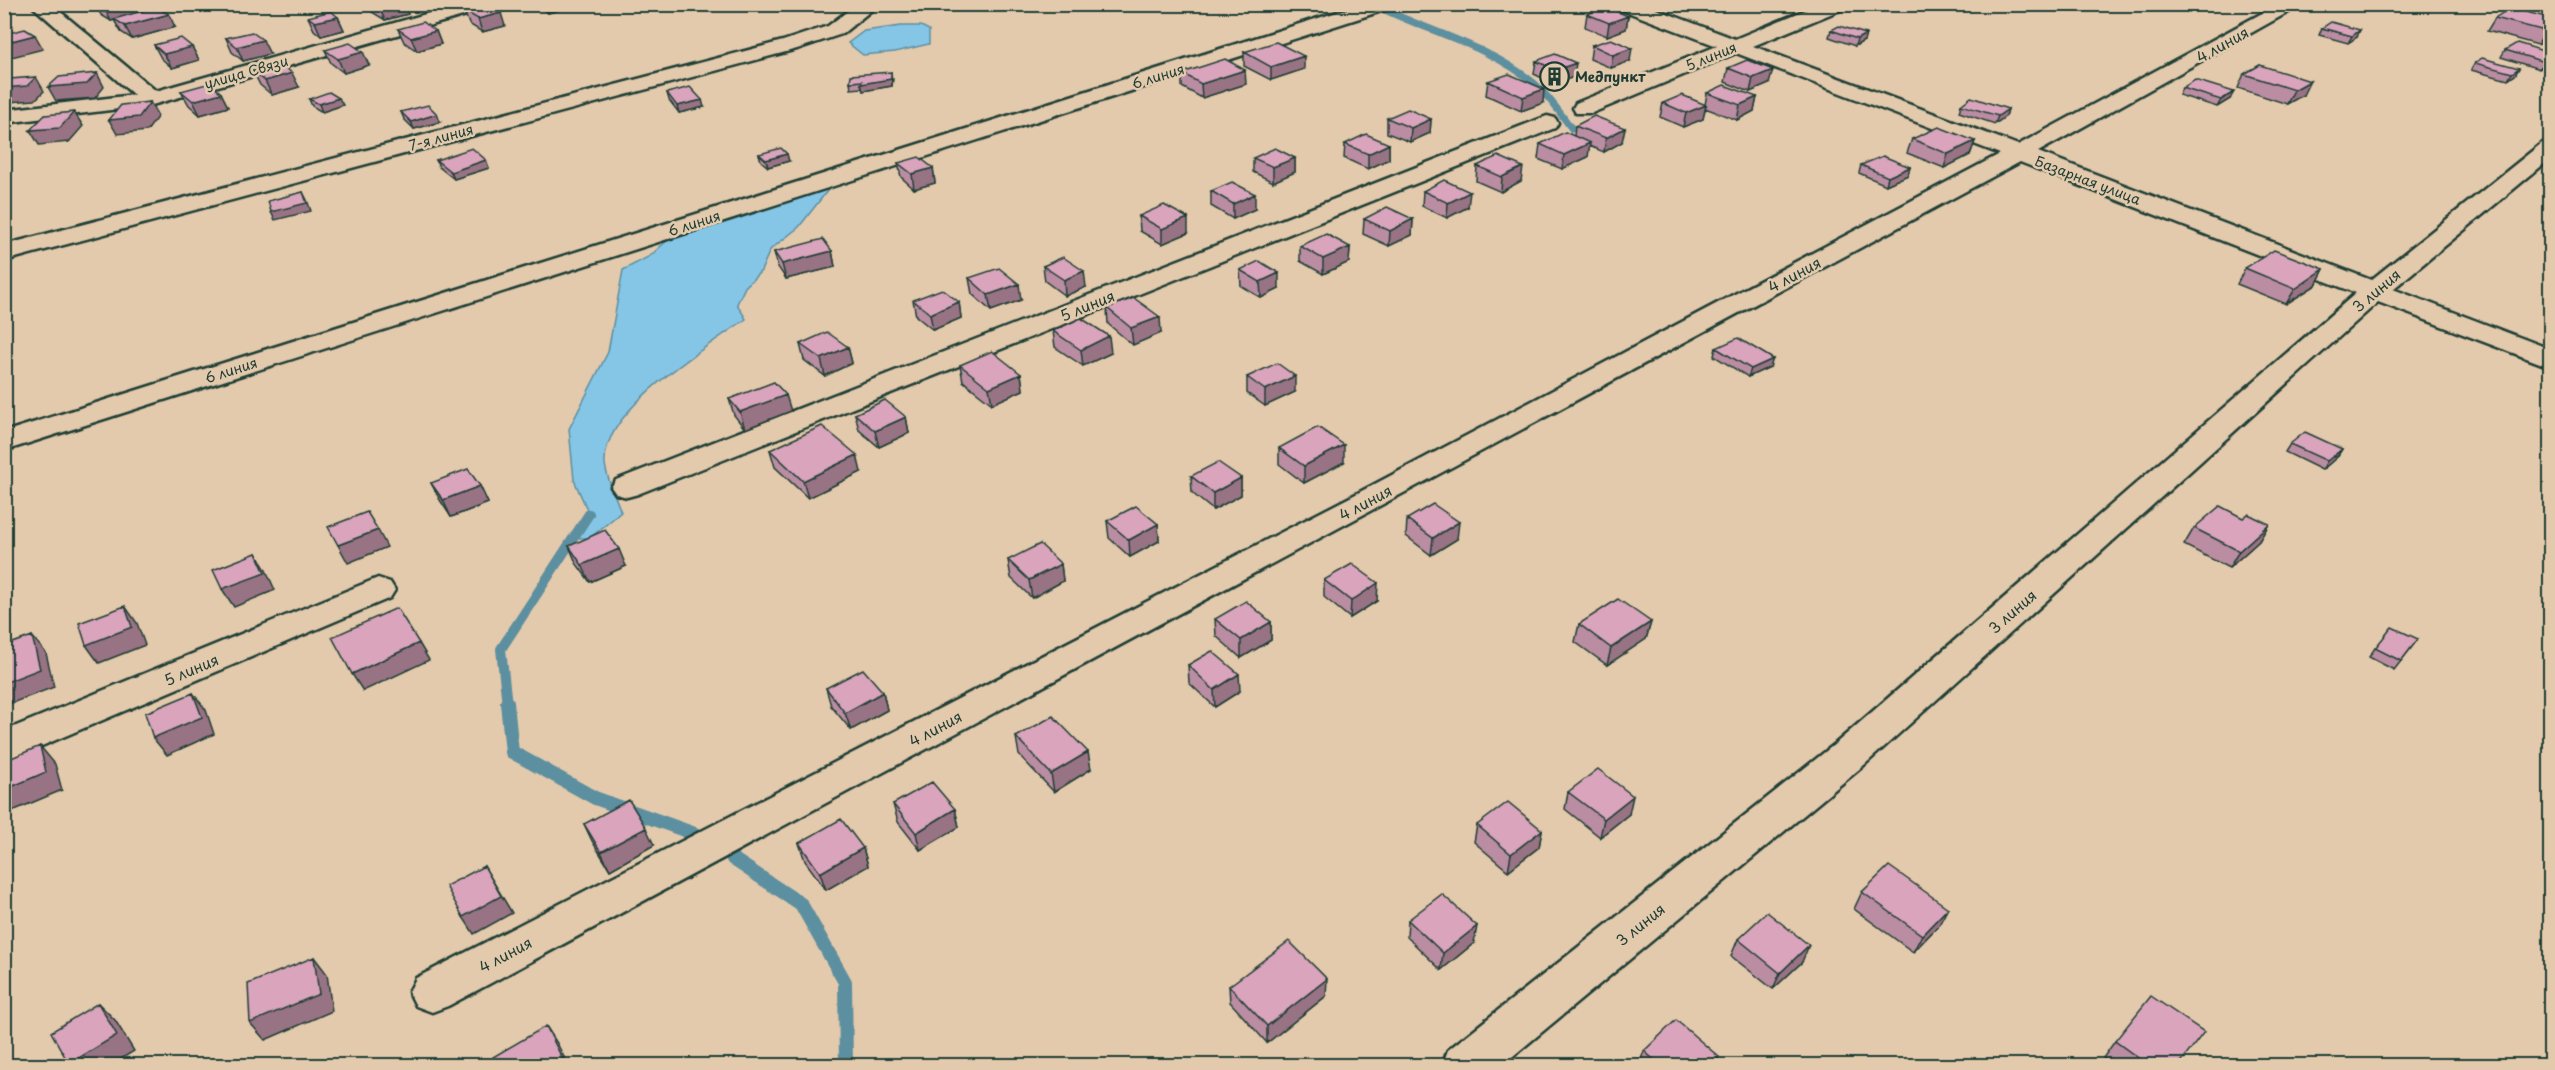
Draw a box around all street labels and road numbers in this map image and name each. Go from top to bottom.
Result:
street label: 4 линия [2191,20,2253,68]
street label: 5 линия [1682,36,1740,76]
street label: улица Связи [201,50,291,94]
street label: 6 линия [1129,58,1187,94]
street label: 7-я линия [406,118,476,156]
street label: Базарная улица [2032,150,2144,210]
street label: 6 линия [665,205,723,241]
street label: 4 линия [1763,250,1825,298]
street label: 3 линия [2347,263,2405,317]
street label: 5 линия [1056,284,1118,326]
street label: 6 линия [202,352,260,388]
street label: 4 линия [1334,478,1396,526]
street label: 3 линия [1983,584,2041,638]
street label: 5 линия [160,647,222,691]
street label: 4 линия [904,704,966,752]
street label: 3 линия [1611,897,1669,951]
street label: 4 линия [474,930,536,978]

